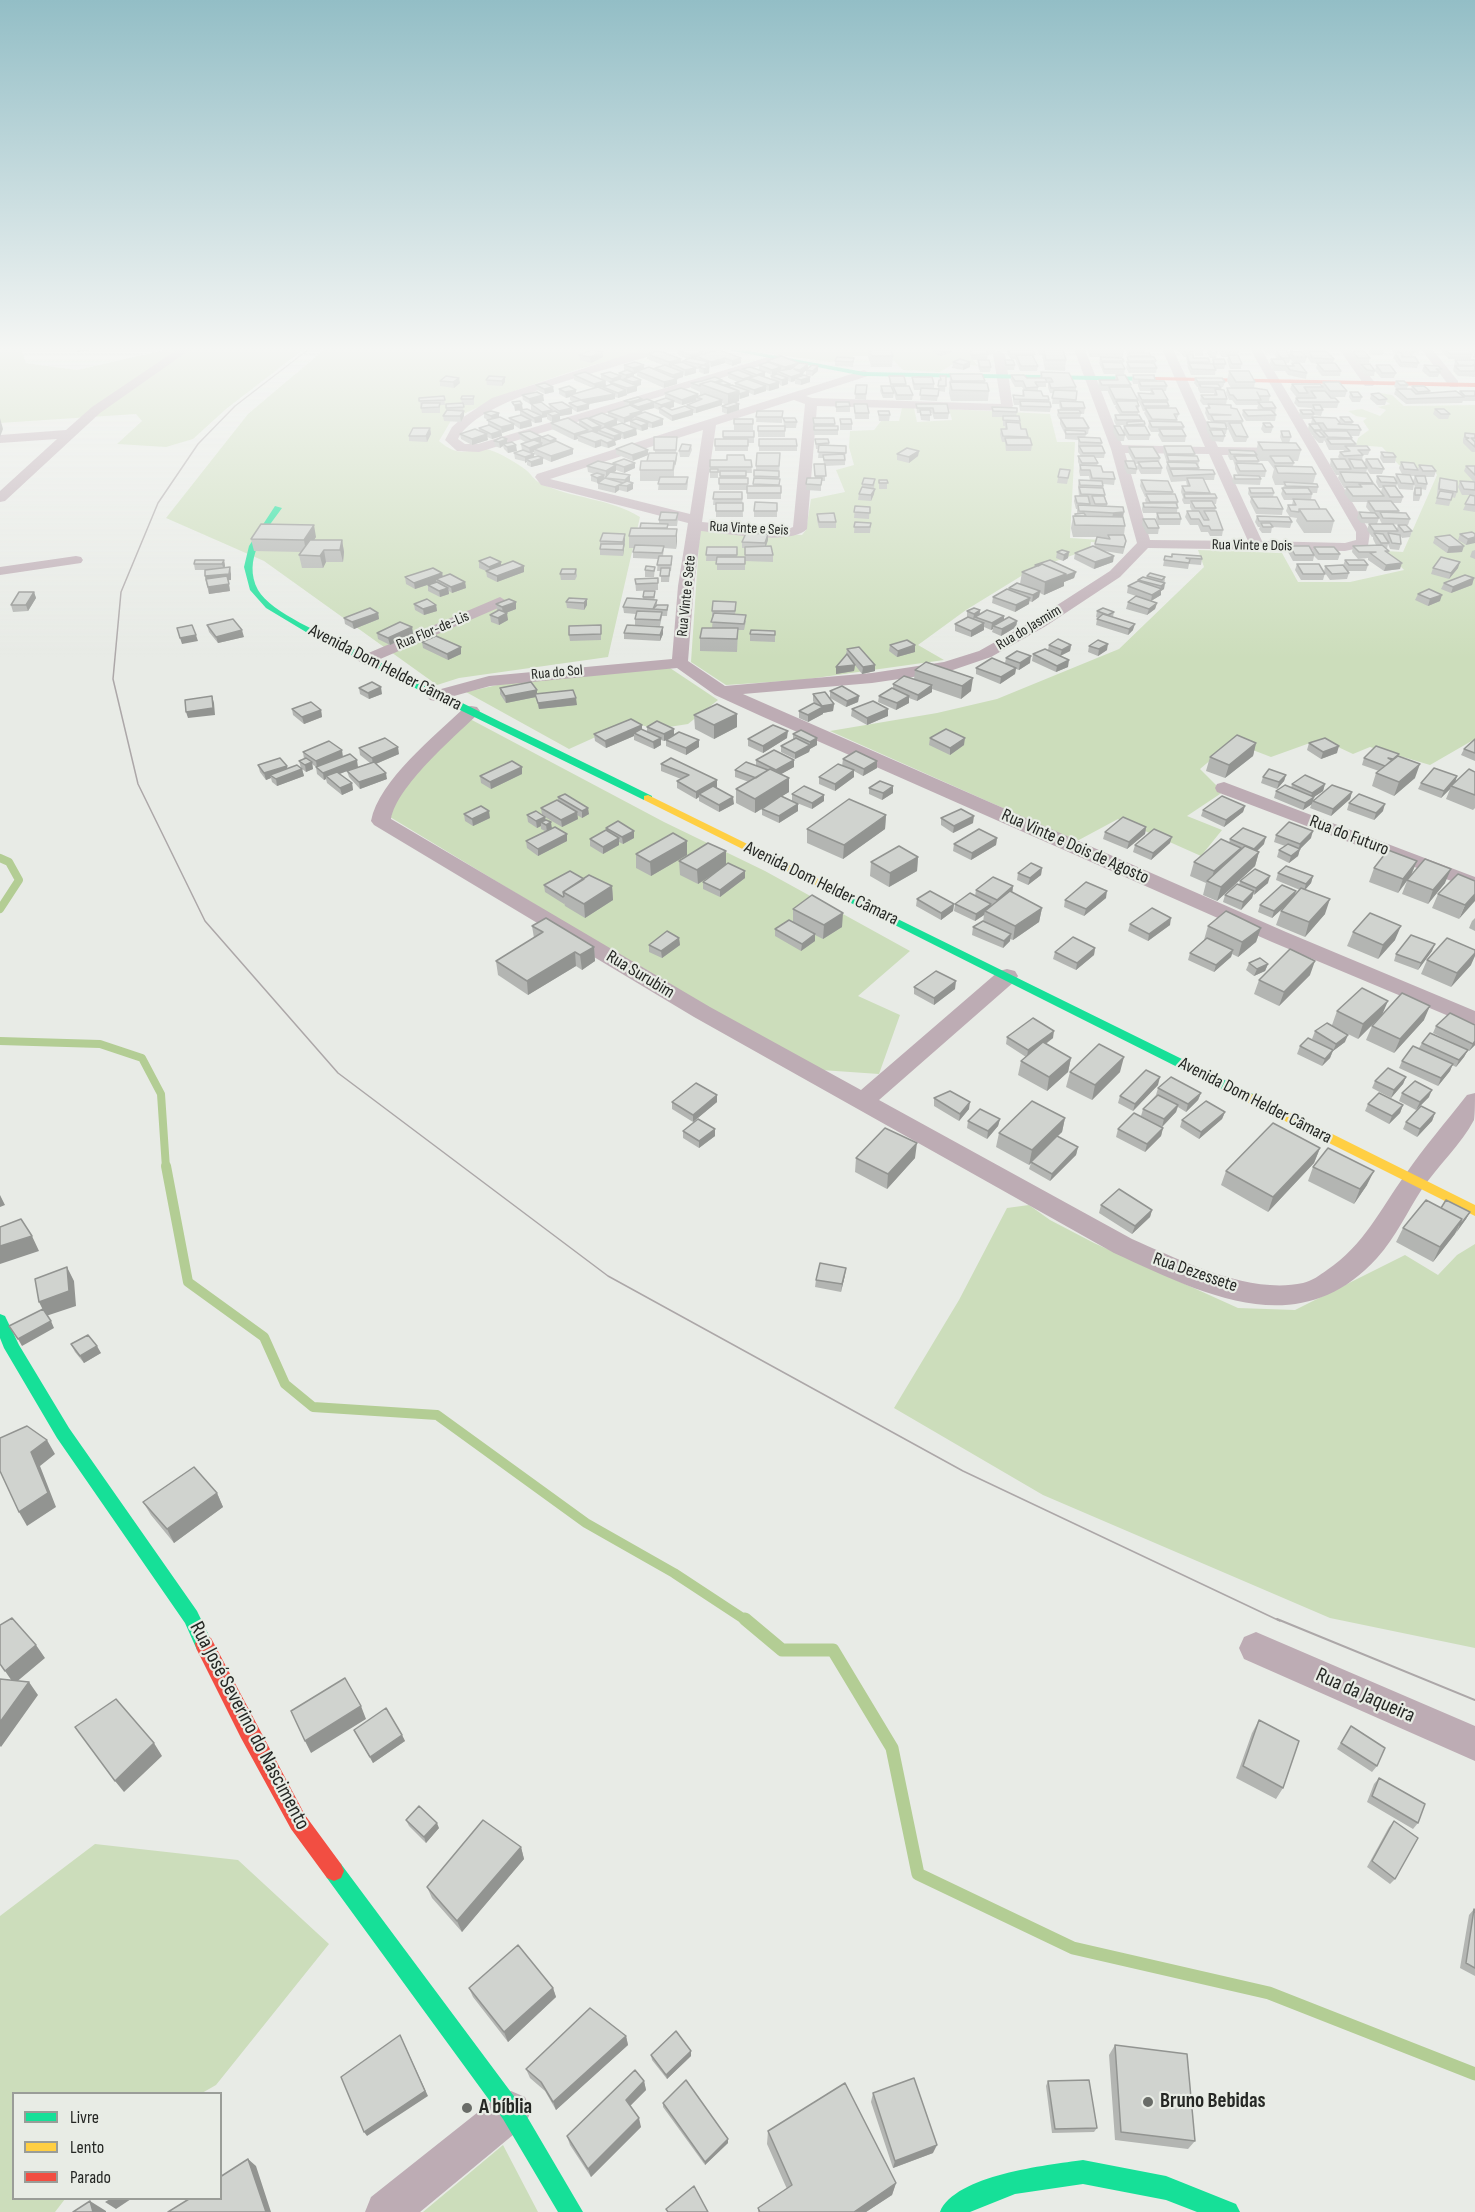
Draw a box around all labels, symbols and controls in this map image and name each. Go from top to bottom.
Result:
street label: Rua Vinte e Seis [709,518,789,540]
street label: Rua Vinte e Dois [1212,536,1292,556]
street label: Rua Vinte e Sete [674,554,700,638]
street label: Rua do Jasmim [993,602,1065,654]
street label: Rua Flor-de-Lis [394,608,472,654]
street label: Avenida Dom Helder Câmara [305,620,465,716]
street label: Rua do Sol [530,662,584,684]
street label: Rua Vinte e Dois de Agosto [998,805,1152,889]
street label: Rua do Futuro [1306,811,1392,861]
street label: Avenida Dom Helder Câmara [740,837,902,931]
street label: Rua Surubim [602,946,678,1004]
street label: Avenida Dom Helder Câmara [1175,1053,1335,1149]
street label: Rua Dezessete [1150,1249,1240,1297]
street label: Rua José Severino do Nascimento [183,1618,315,1834]
street label: Rua da Jaqueira [1311,1663,1419,1729]
place label: Bruno Bebidas [1160,2089,1266,2115]
legend [12,2092,222,2200]
place label: A bíblia [479,2095,532,2121]
marker: Bruno Bebidas [1141,2095,1155,2109]
marker: A bíblia [460,2101,474,2115]
text: Livre [70,2107,99,2128]
text: Lento [70,2137,104,2158]
text: Parado [70,2167,111,2188]

